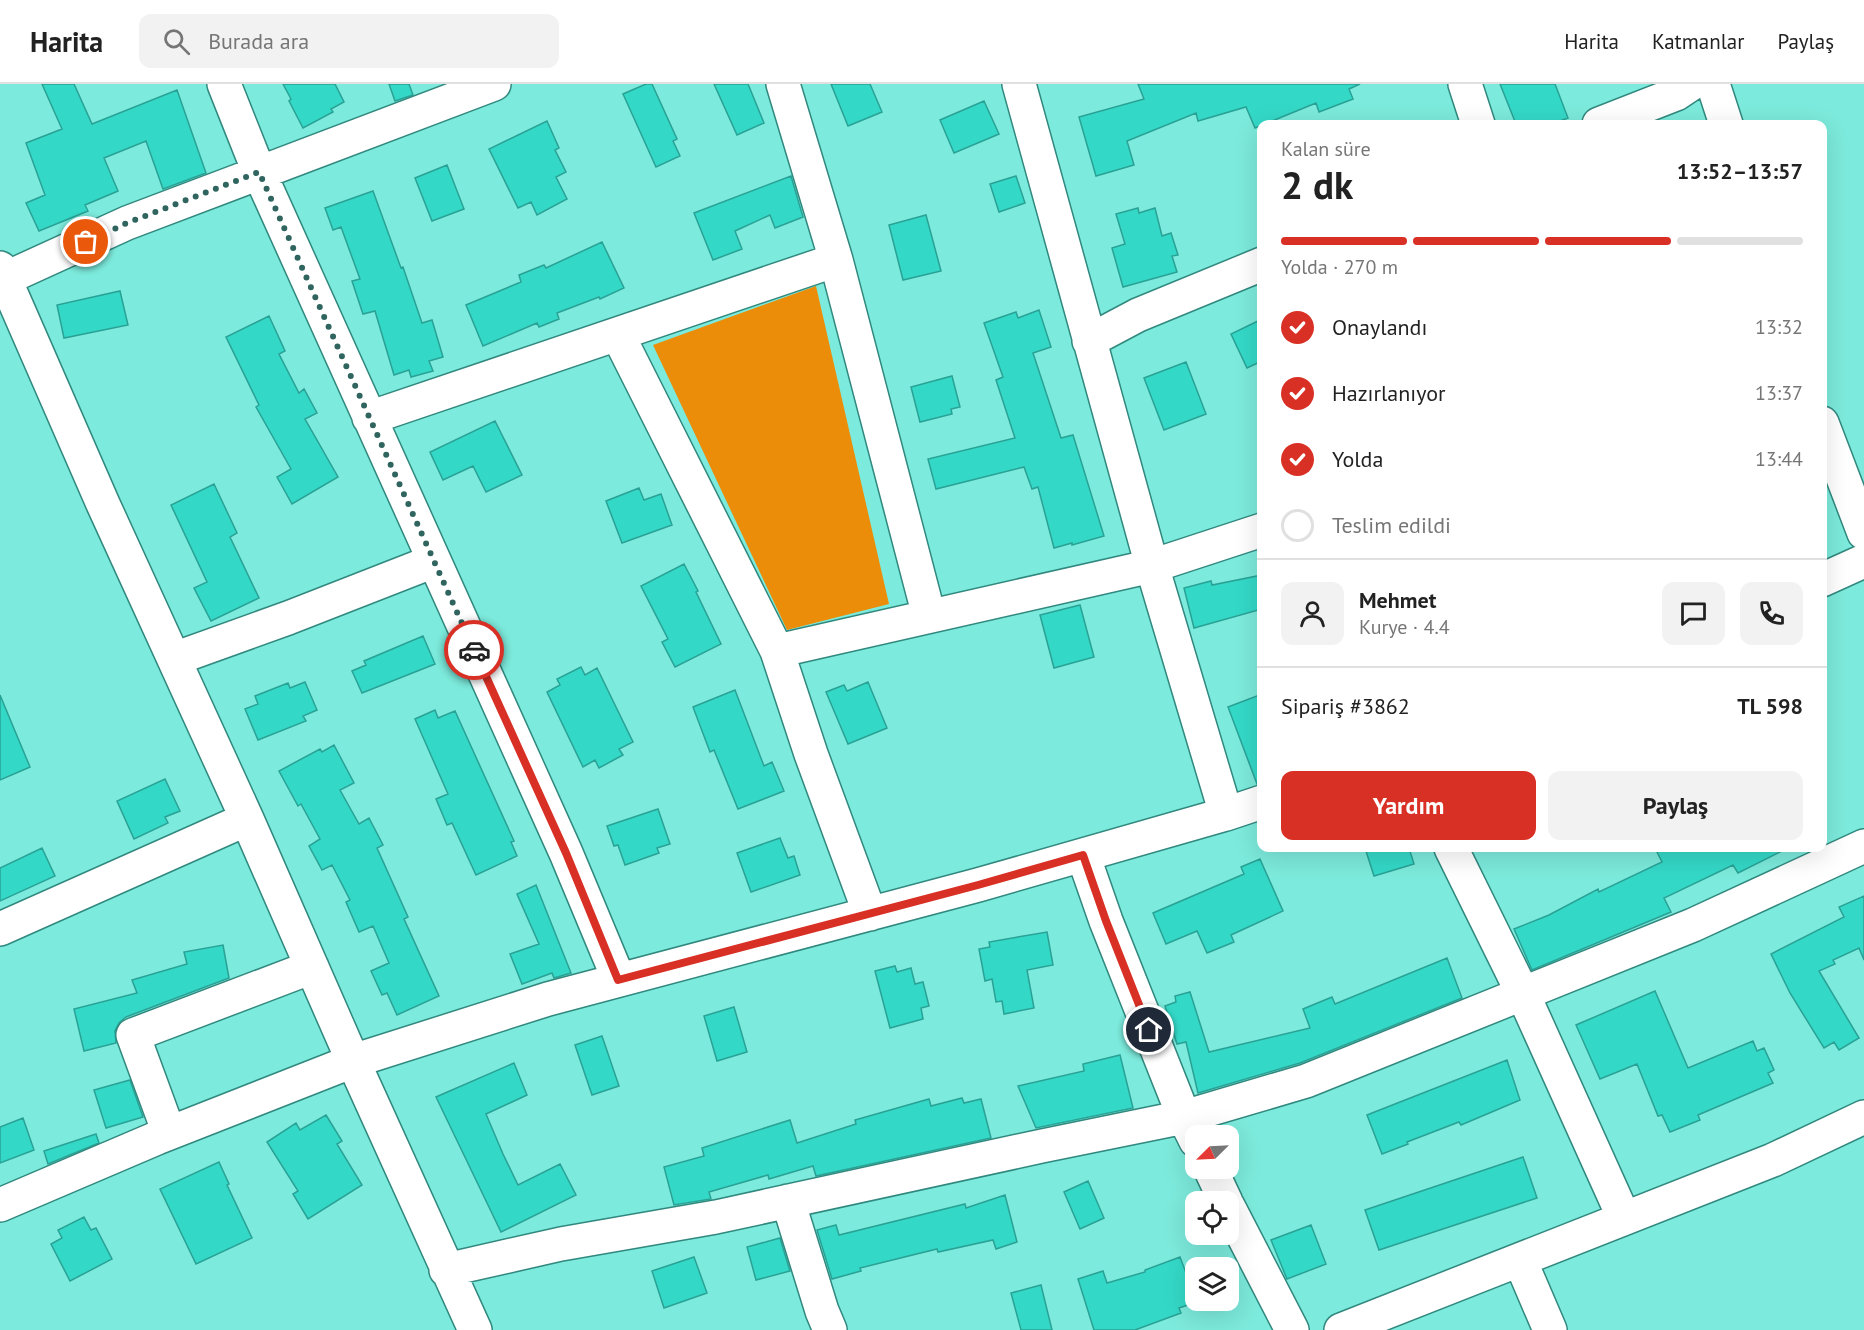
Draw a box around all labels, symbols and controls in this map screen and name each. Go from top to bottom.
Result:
search box [139,14,559,68]
text: Harita [30,23,103,60]
icon: search [160,25,193,58]
text: Burada ara [208,27,309,55]
text: Harita [1564,28,1619,55]
text: Katmanlar [1652,28,1744,55]
text: Paylaş [1777,28,1834,55]
text: Kalan süre [1281,136,1371,162]
text: 13:52–13:57 [1677,157,1803,185]
text: 2 dk [1281,159,1353,210]
pin [60,216,111,267]
icon: bag [69,225,102,258]
text: Yolda · 270 m [1281,254,1398,280]
icon: check [1281,311,1314,344]
text: Onaylandı [1332,313,1427,341]
text: 13:32 [1755,314,1803,340]
icon: check [1281,377,1314,410]
text: Hazırlanıyor [1332,379,1445,407]
text: 13:37 [1755,380,1803,406]
icon: check [1281,443,1314,476]
text: Yolda [1332,445,1383,473]
text: 13:44 [1755,446,1803,472]
text: Teslim edildi [1332,511,1451,539]
button: person [1281,582,1344,645]
button: chat [1662,582,1725,645]
button: phone [1740,582,1803,645]
text: Mehmet [1359,586,1436,614]
text: Kurye · 4.4 [1359,614,1450,640]
courier [444,620,504,680]
icon: car [458,634,491,667]
text: Sipariş #3862 [1281,692,1410,720]
text: TL 598 [1737,692,1803,720]
button: Yardım [1281,771,1536,840]
button: Paylaş [1548,771,1803,840]
pin [1123,1004,1174,1055]
icon: home [1132,1013,1165,1046]
north arrow [1185,1125,1239,1179]
map controls [1185,1125,1239,1311]
button: locate [1185,1191,1239,1245]
button: layers [1185,1257,1239,1311]

